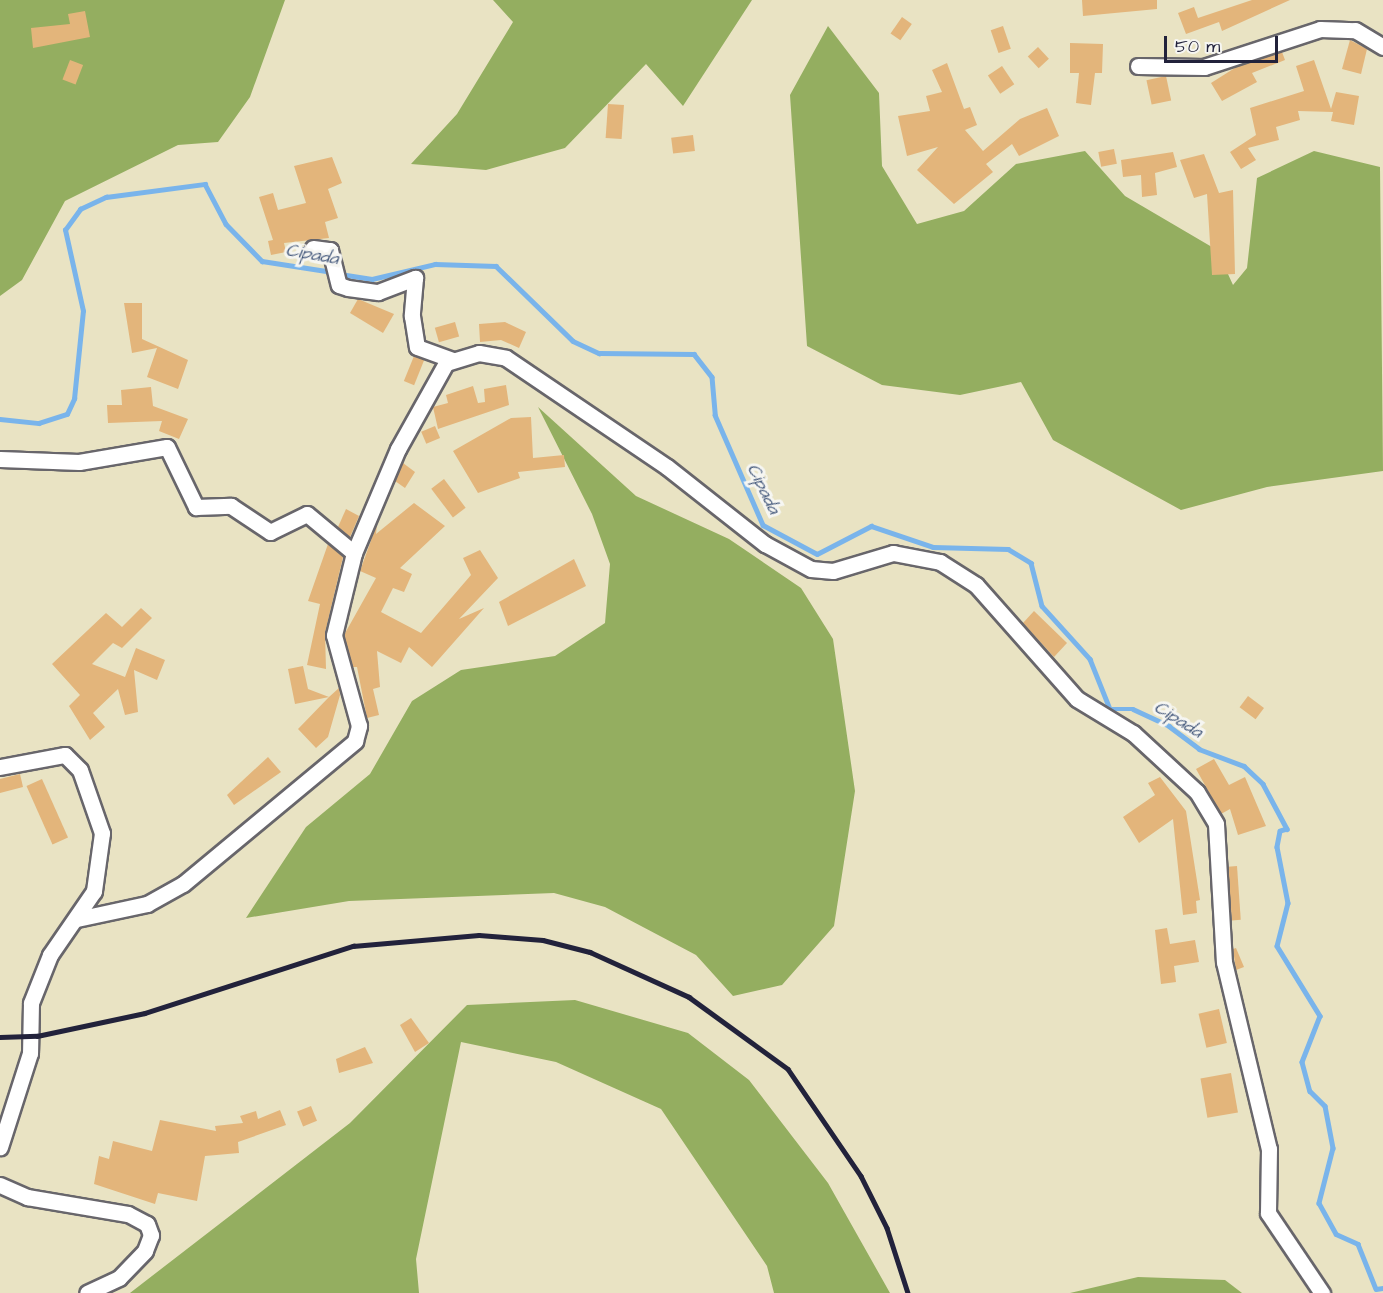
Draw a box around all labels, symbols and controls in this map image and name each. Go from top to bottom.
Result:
scale bar [1167,24,1281,62]
text: 50 m [1175,34,1220,59]
water label: Cipada [284,240,340,270]
water label: Cipada [742,460,784,518]
water label: Cipada [1150,697,1206,743]

